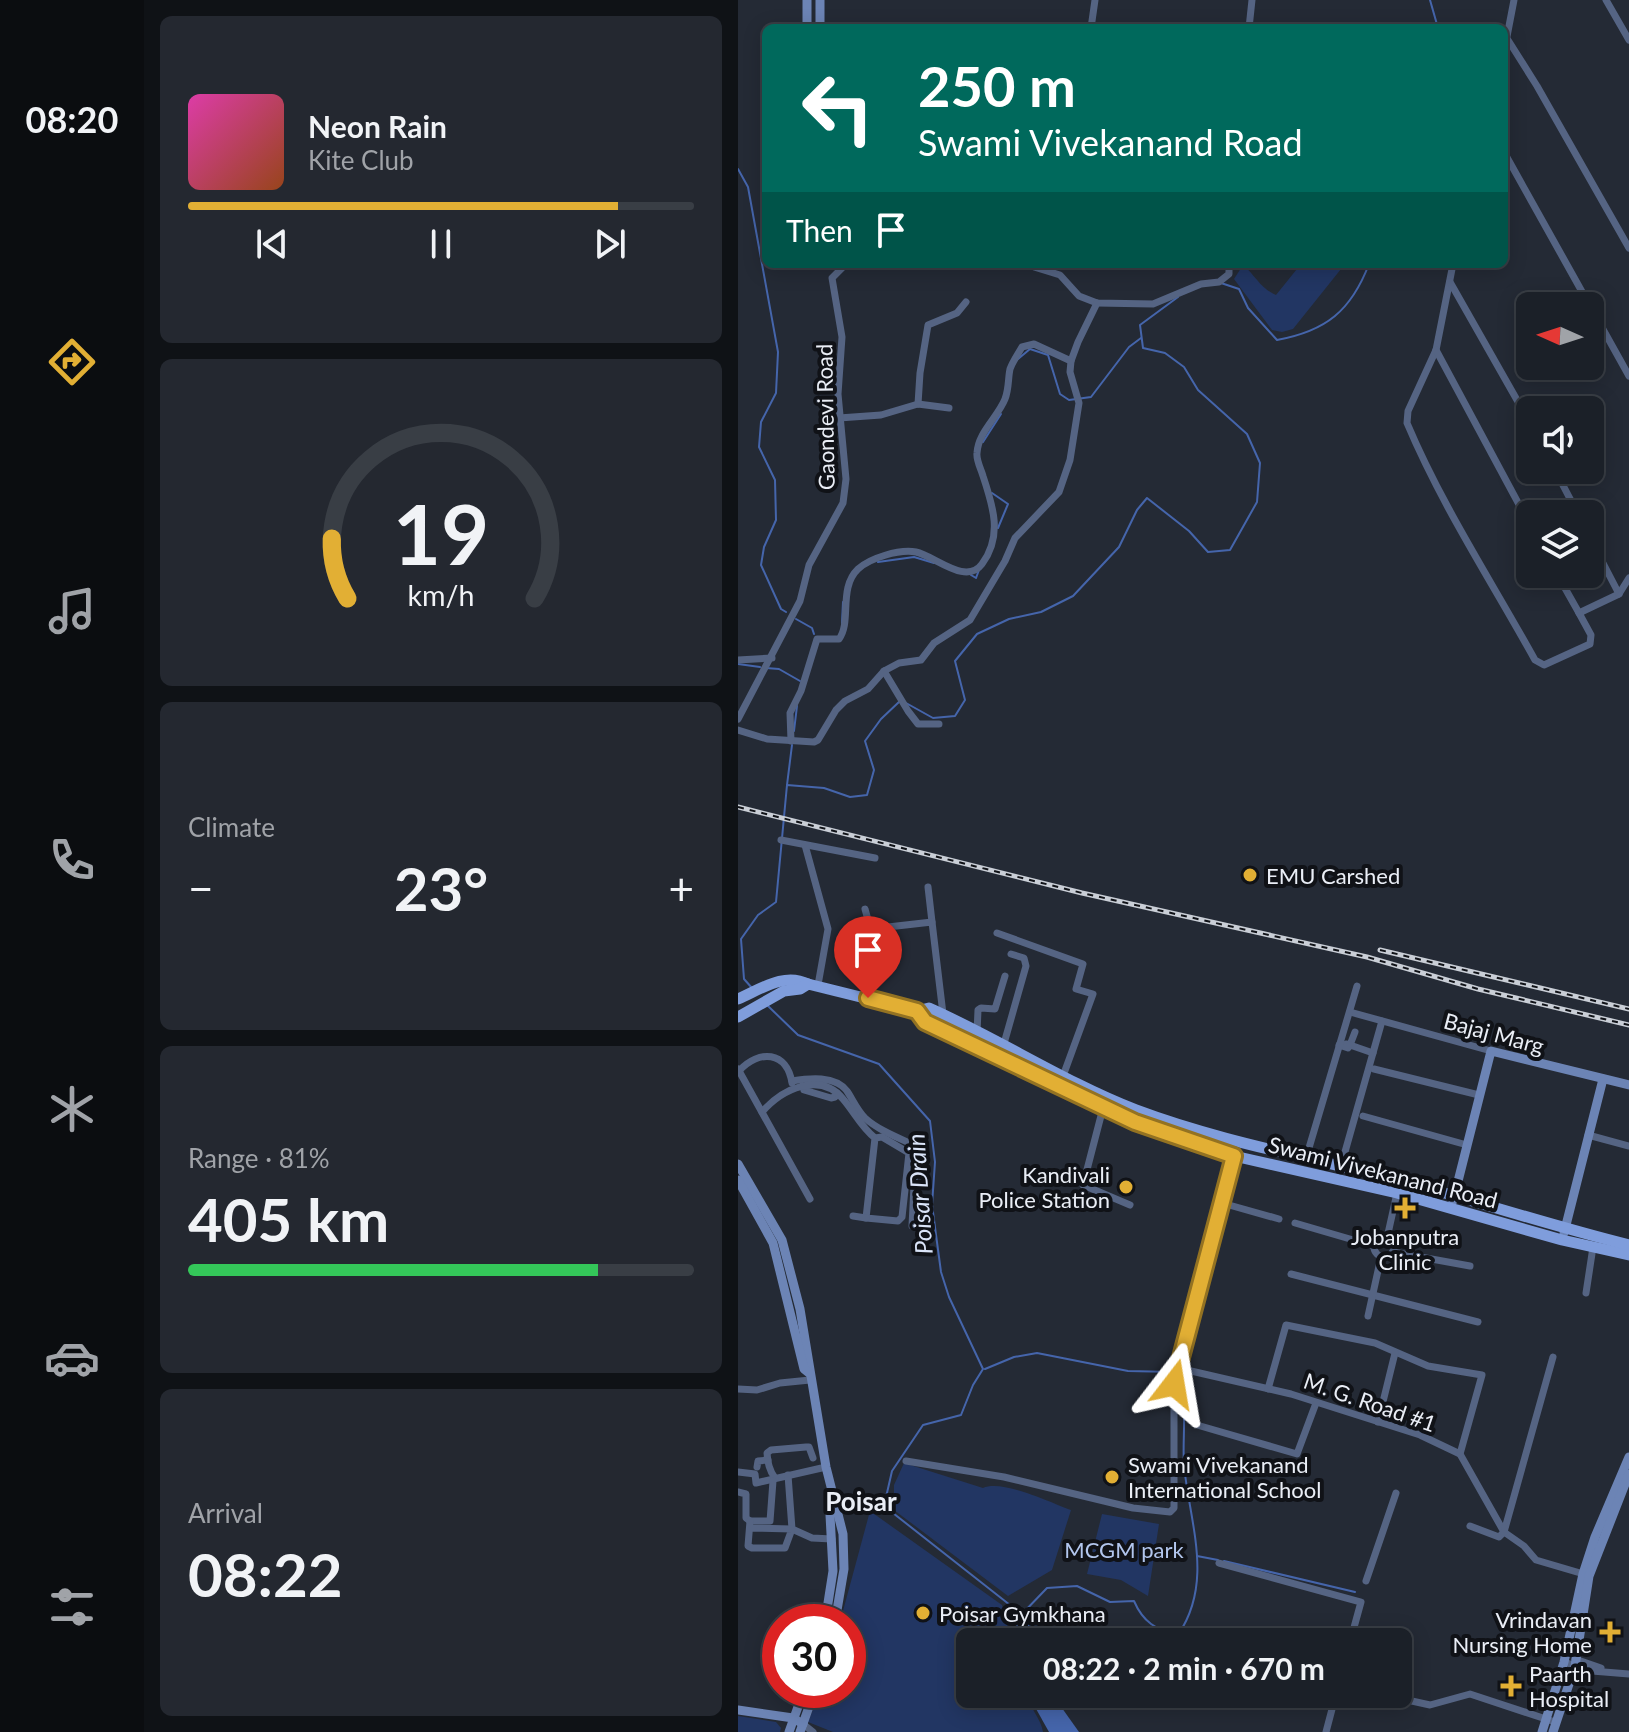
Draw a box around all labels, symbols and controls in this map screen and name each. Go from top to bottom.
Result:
text: 250 m [918,52,1076,119]
icon: left [786,56,890,160]
text: 08:20 [26,97,118,141]
text: Neon Rain [308,108,447,144]
text: Swami Vivekanand Road [918,120,1303,164]
text: Kite Club [308,144,414,176]
icon: arrive [869,208,913,252]
text: Then [786,212,853,248]
icon: previous [250,222,294,266]
icon: pause [419,222,463,266]
icon: next [588,222,632,266]
north arrow [1516,292,1604,380]
map controls [1516,292,1604,588]
icon: directions [44,334,100,390]
street label: Gaondevi Road [810,344,840,490]
button: sound [1516,396,1604,484]
text: 19 [393,482,489,582]
button: layers [1516,500,1604,588]
text: km/h [408,578,474,612]
icon: music [44,583,100,639]
text: Climate [188,811,275,843]
icon: phone [44,832,100,888]
text: 23° [394,852,488,924]
text: − [188,862,214,914]
text: + [668,862,694,914]
place label: EMU Carshed [1266,862,1400,889]
marker: EMU Carshed [1241,866,1259,884]
pin [834,916,902,998]
icon: arrive [846,928,890,972]
street label: Bajaj Marg [1441,1007,1547,1059]
icon: climate [44,1081,100,1137]
street label: Swami Vivekanand Road [1266,1130,1500,1214]
water label: Poisar Drain [900,1133,938,1255]
text: Range · 81% [188,1142,330,1174]
place label: Kandivali Police Station [978,1161,1110,1213]
marker: Kandivali Police Station [1117,1178,1135,1196]
text: 405 km [188,1183,389,1255]
marker: Jobanputra Clinic [1394,1197,1416,1219]
place label: Jobanputra Clinic [1351,1223,1459,1275]
icon: car [44,1330,100,1386]
position arrow [1132,1342,1216,1426]
street label: M. G. Road #1 [1300,1367,1440,1437]
place label: Swami Vivekanand International School [1128,1451,1322,1503]
marker: Swami Vivekanand International School [1103,1468,1121,1486]
district label: Poisar [825,1485,897,1517]
text: Arrival [188,1497,263,1529]
park label: MCGM park [1064,1536,1185,1563]
text: 08:22 [188,1538,343,1610]
icon: filters [44,1579,100,1635]
place label: Poisar Gymkhana [939,1600,1106,1627]
speed limit sign: 30 [762,1604,866,1708]
marker: Poisar Gymkhana [914,1604,932,1622]
place label: Vrindavan Nursing Home [1452,1606,1592,1658]
marker: Vrindavan Nursing Home [1599,1621,1621,1643]
text: 08:22 · 2 min · 670 m [1043,1650,1325,1686]
place label: Paarth Hospital [1529,1660,1609,1712]
marker: Paarth Hospital [1500,1675,1522,1697]

